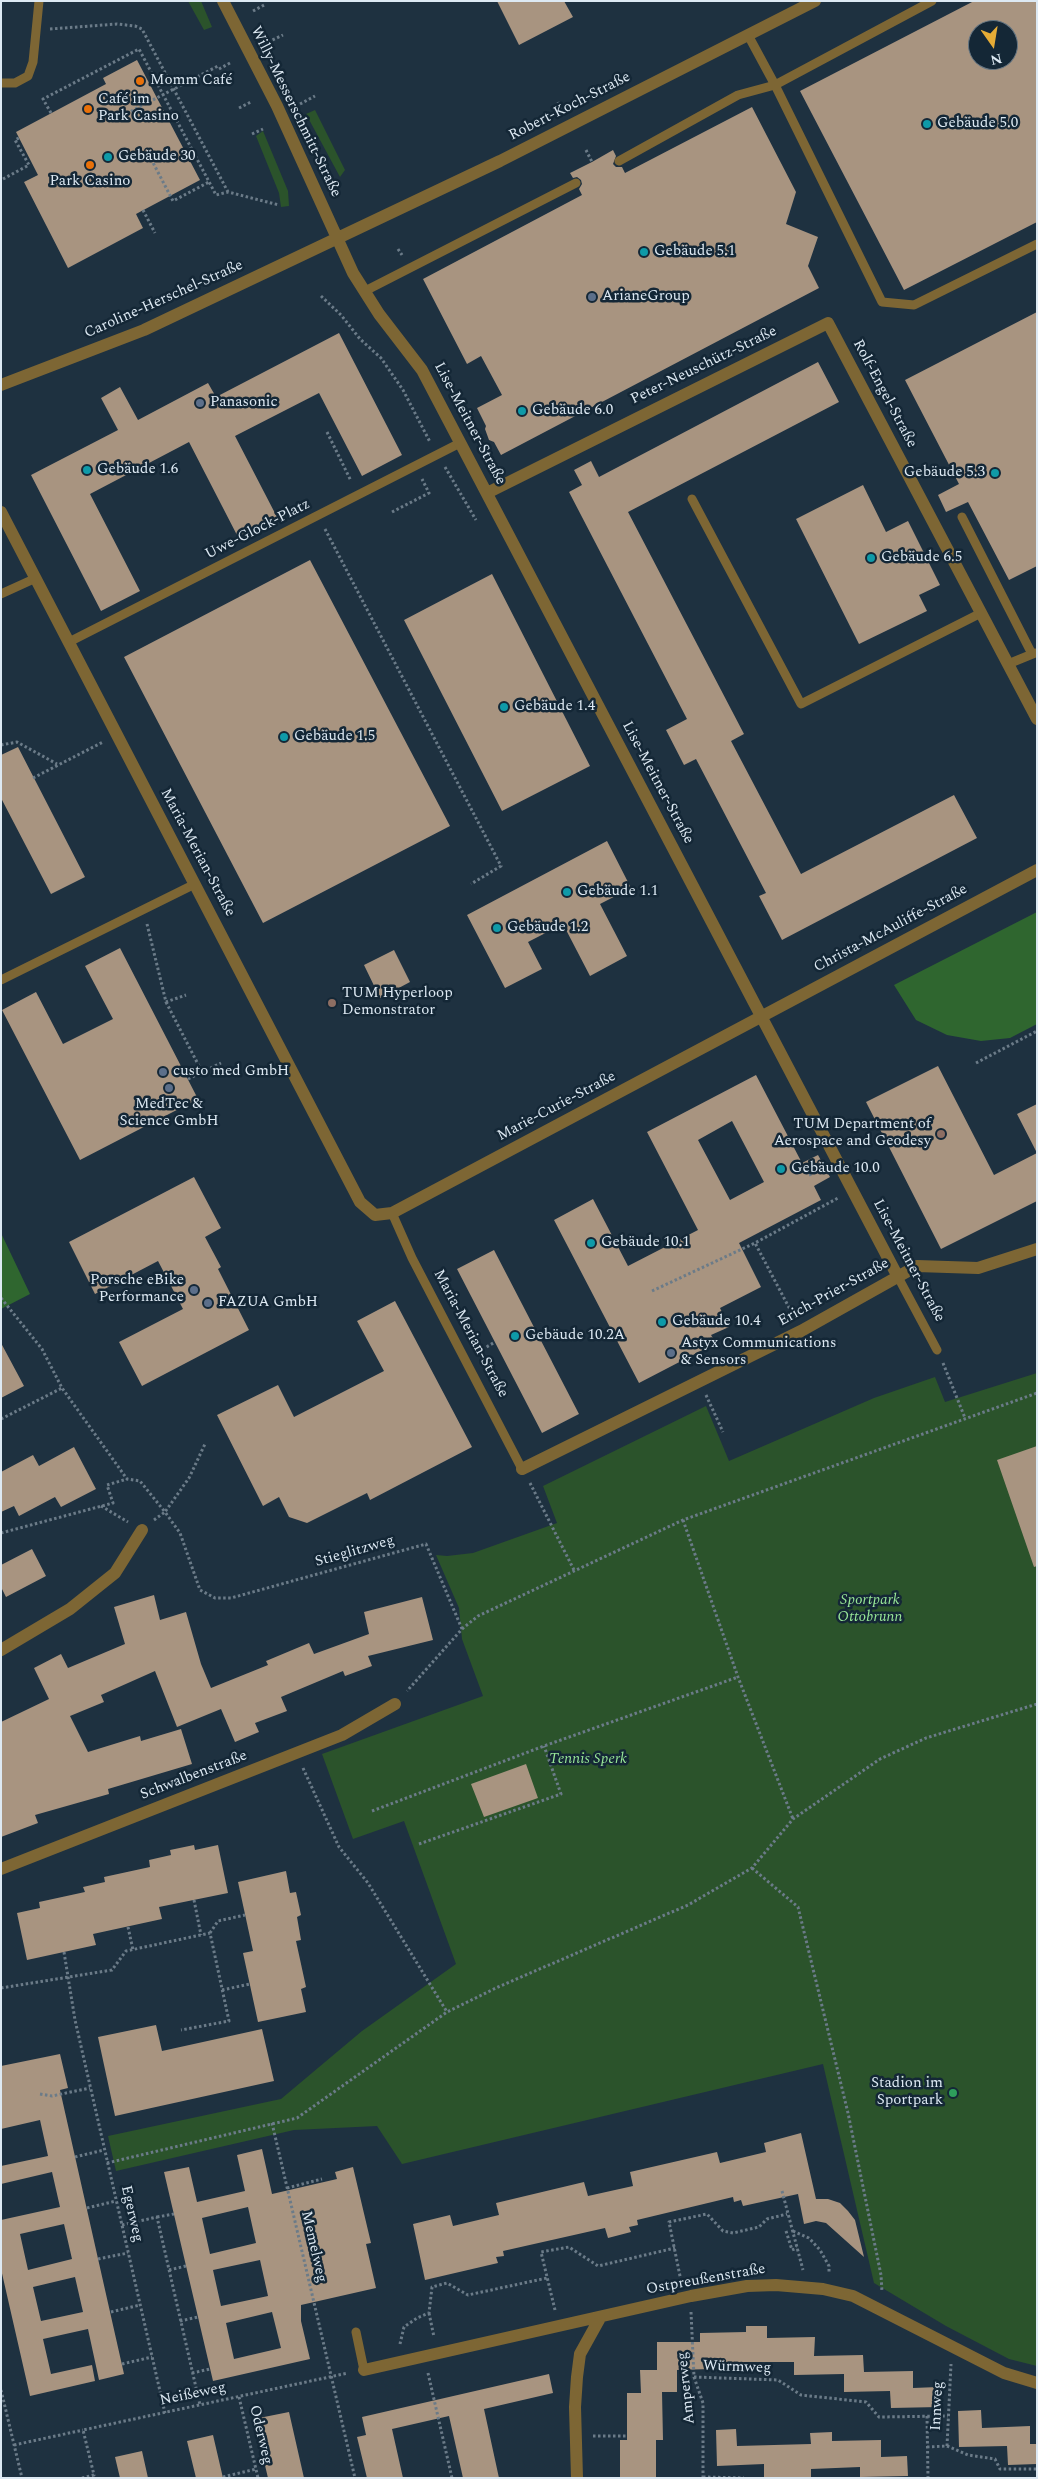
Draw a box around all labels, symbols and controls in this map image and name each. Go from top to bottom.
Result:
north arrow [968,20,1018,70]
street label: Willy-Messerschmitt-Straße [246,24,344,200]
text: N [988,48,1004,71]
street label: Robert-Koch-Straße [506,69,634,145]
place label: Momm Café [150,72,232,90]
marker: Momm Café [134,75,146,87]
place label: Café im Park Casino [98,91,179,126]
marker: Café im Park Casino [82,103,94,115]
place label: Gebäude 5.0 [937,115,1018,133]
marker: Gebäude 5.0 [921,118,933,130]
place label: Gebäude 30 [118,148,195,166]
marker: Gebäude 30 [102,151,114,163]
marker: Park Casino [84,159,96,171]
place label: Park Casino [50,173,130,191]
place label: Gebäude 5.1 [654,243,735,261]
marker: Gebäude 5.1 [638,246,650,258]
street label: Caroline-Herschel-Straße [82,257,246,343]
place label: ArianeGroup [602,288,690,306]
marker: ArianeGroup [586,291,598,303]
street label: Peter-Neuschütz-Straße [628,323,780,409]
street label: Rolf-Engel-Straße [848,337,920,451]
street label: Lise-Meitner-Straße [429,360,509,488]
place label: Panasonic [210,394,278,412]
marker: Panasonic [194,397,206,409]
place label: Gebäude 6.0 [532,402,613,420]
marker: Gebäude 6.0 [516,405,528,417]
place label: Gebäude 1.6 [97,461,178,479]
marker: Gebäude 1.6 [81,464,93,476]
place label: Gebäude 5.3 [904,464,985,482]
marker: Gebäude 5.3 [989,467,1001,479]
street label: Uwe-Glock-Platz [203,496,313,564]
place label: Gebäude 6.5 [881,549,962,567]
marker: Gebäude 6.5 [865,552,877,564]
place label: Gebäude 1.4 [514,698,595,716]
marker: Gebäude 1.4 [498,701,510,713]
street label: Lise-Meitner-Straße [617,719,697,847]
place label: Gebäude 1.5 [294,728,375,746]
marker: Gebäude 1.5 [278,731,290,743]
street label: Maria-Merian-Straße [156,786,238,920]
street label: Christa-McAuliffe-Straße [811,881,971,977]
place label: Gebäude 1.1 [577,883,658,901]
marker: Gebäude 1.1 [561,886,573,898]
place label: Gebäude 1.2 [507,919,588,937]
marker: Gebäude 1.2 [491,922,503,934]
place label: TUM Hyperloop Demonstrator [342,985,453,1020]
marker: TUM Hyperloop Demonstrator [326,997,338,1009]
place label: custo med GmbH [173,1063,289,1081]
marker: custo med GmbH [157,1066,169,1078]
street label: Marie-Curie-Straße [495,1068,619,1146]
marker: MedTec & Science GmbH [163,1082,175,1094]
place label: MedTec & Science GmbH [119,1096,219,1131]
place label: TUM Department of Aerospace and Geodesy [774,1116,931,1151]
marker: TUM Department of Aerospace and Geodesy [935,1128,947,1140]
place label: Gebäude 10.0 [791,1160,880,1178]
marker: Gebäude 10.0 [775,1163,787,1175]
street label: Lise-Meitner-Straße [868,1197,948,1325]
place label: Gebäude 10.1 [601,1234,690,1252]
marker: Gebäude 10.1 [585,1237,597,1249]
street label: Erich-Prier-Straße [775,1255,893,1331]
street label: Maria-Merian-Straße [429,1267,511,1401]
place label: Porsche eBike Performance [90,1272,184,1307]
marker: Porsche eBike Performance [188,1284,200,1296]
place label: FAZUA GmbH [218,1294,318,1312]
marker: FAZUA GmbH [202,1297,214,1309]
place label: Gebäude 10.4 [672,1313,761,1331]
marker: Gebäude 10.4 [656,1316,668,1328]
place label: Gebäude 10.2A [525,1327,625,1345]
marker: Gebäude 10.2A [509,1330,521,1342]
place label: Astyx Communications & Sensors [681,1335,837,1370]
marker: Astyx Communications & Sensors [665,1347,677,1359]
street label: Stieglitzweg [313,1532,397,1572]
park label: Sportpark Ottobrunn [838,1592,902,1627]
street label: Schwalbenstraße [138,1747,250,1805]
park label: Tennis Sperk [549,1751,627,1769]
place label: Stadion im Sportpark [871,2075,943,2110]
marker: Stadion im Sportpark [947,2087,959,2099]
street label: Egerweg [116,2184,146,2244]
street label: Memelweg [296,2209,330,2285]
street label: Ostpreußenstraße [645,2261,767,2299]
street label: Amperweg [674,2351,700,2425]
street label: Würmweg [702,2358,772,2378]
street label: Neißeweg [158,2379,228,2411]
street label: Innweg [928,2381,948,2431]
street label: Oderweg [244,2404,276,2466]

